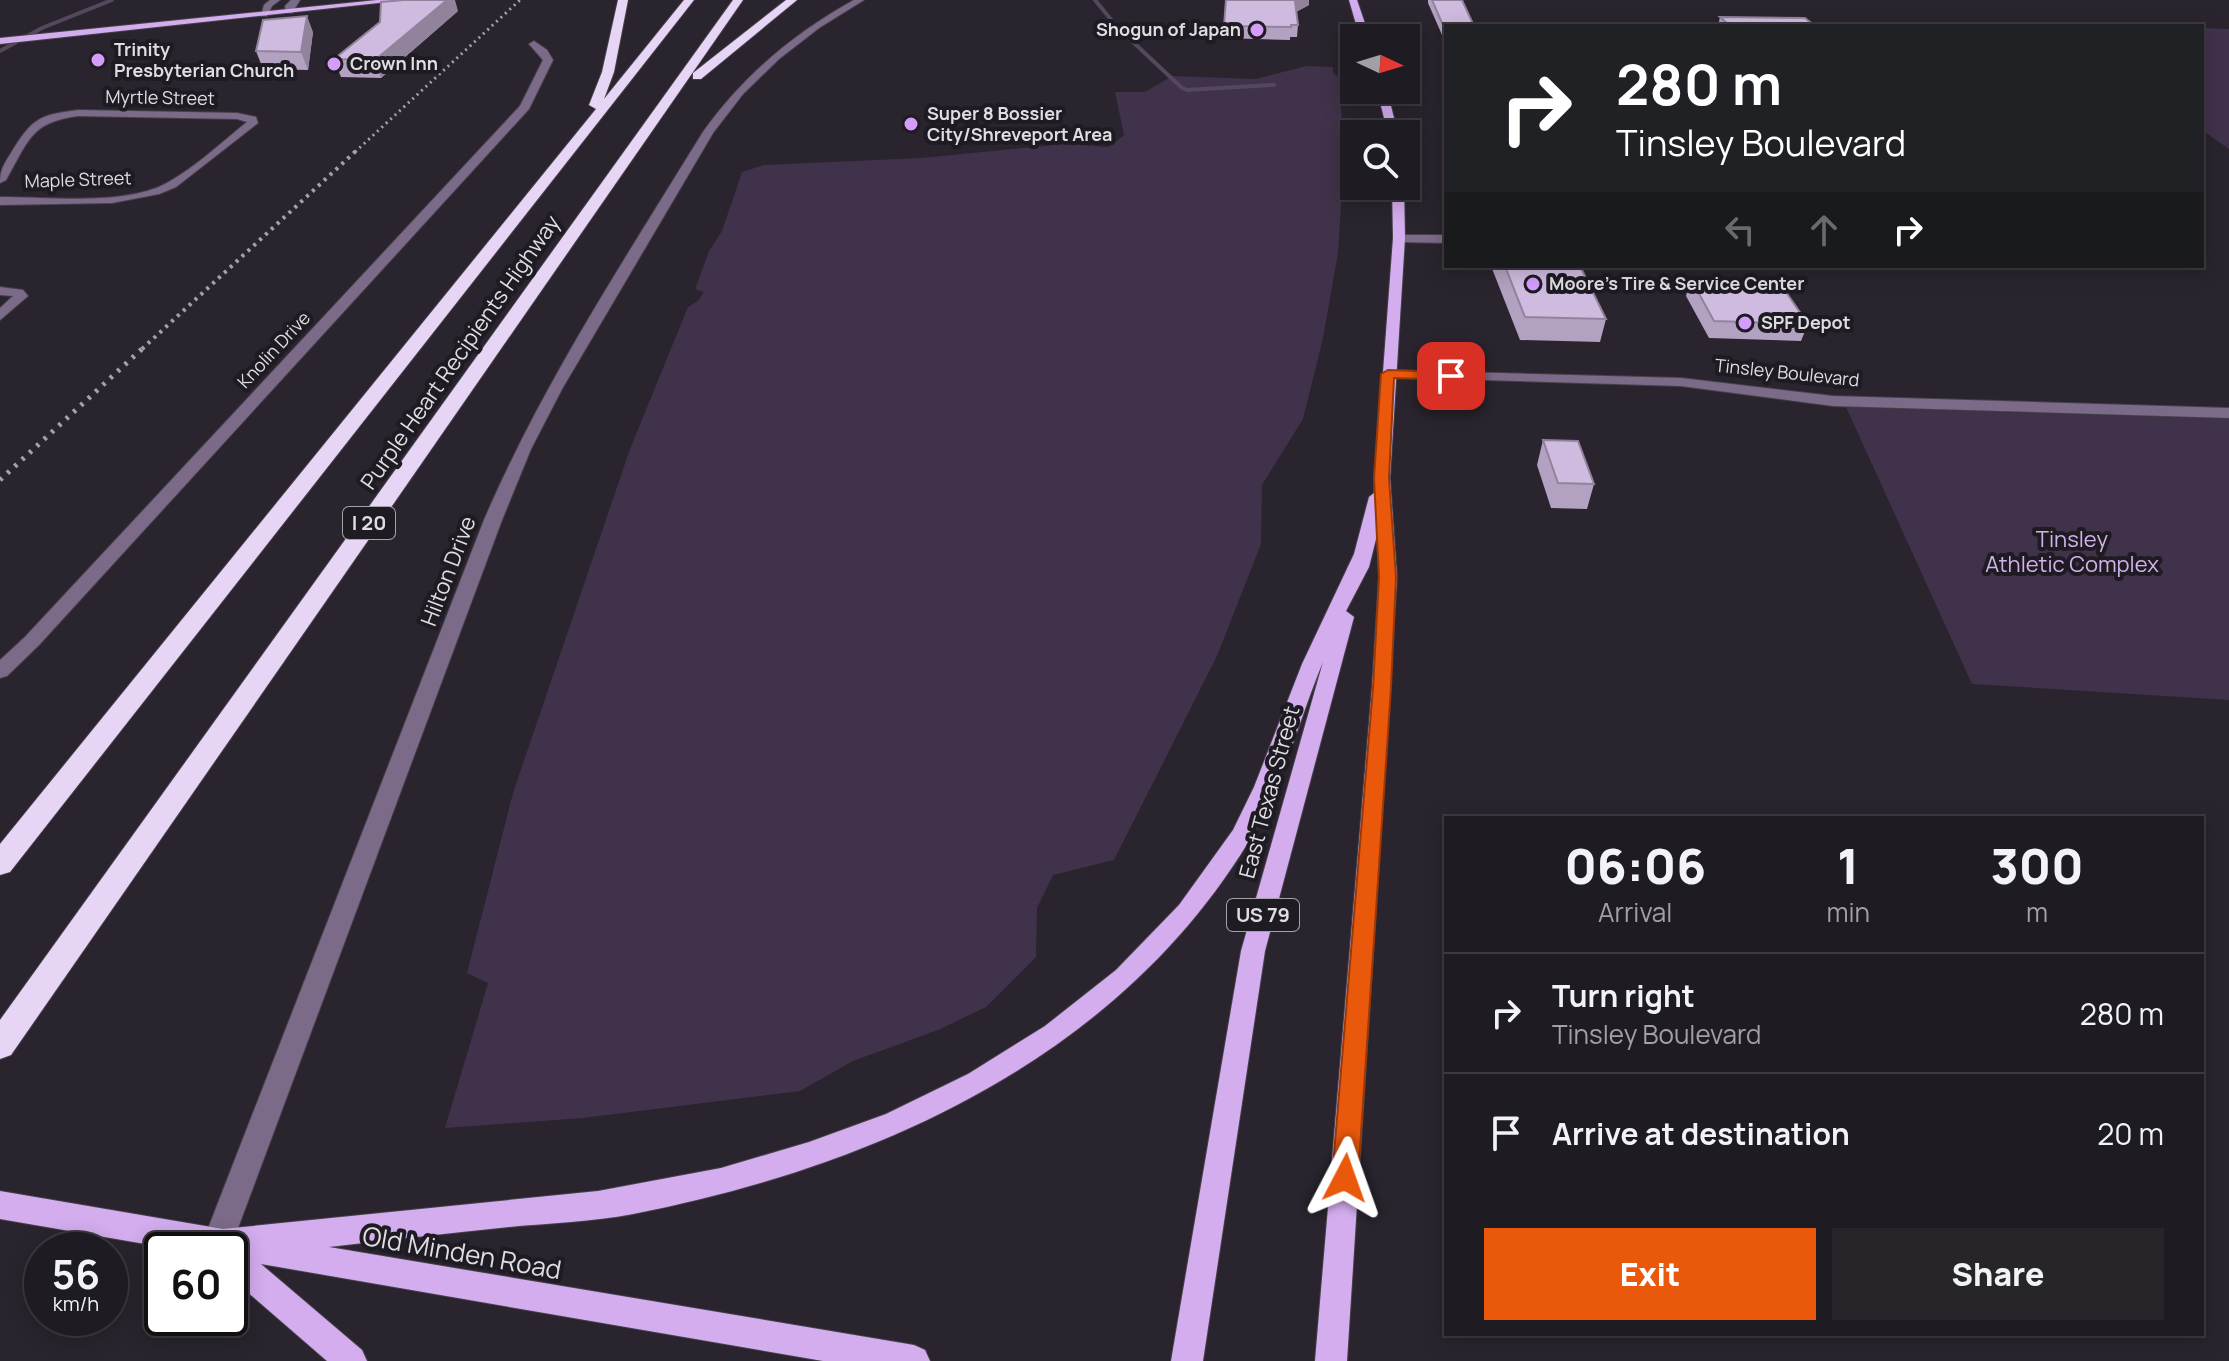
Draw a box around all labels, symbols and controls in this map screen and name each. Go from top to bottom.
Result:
place label: Shogun of Japan [1096,17,1241,41]
marker: Shogun of Japan [1248,21,1266,39]
north arrow [1340,24,1420,104]
map controls [1340,24,1420,200]
place label: Trinity Presbyterian Church [114,37,294,82]
text: 280 m [1616,45,1782,122]
marker: Trinity Presbyterian Church [89,51,107,69]
place label: Crown Inn [350,51,438,75]
marker: Crown Inn [325,55,343,73]
icon: right [1484,56,1588,160]
street label: Myrtle Street [105,84,215,110]
place label: Super 8 Bossier City/Shreveport Area [927,101,1112,146]
marker: Super 8 Bossier City/Shreveport Area [902,115,920,133]
text: Tinsley Boulevard [1616,118,1906,167]
button: search [1340,120,1420,200]
street label: Maple Street [24,165,132,193]
street label: Purple Heart Recipients Highway [353,208,567,495]
icon: left [1718,208,1762,252]
icon: ahead [1802,208,1846,252]
icon: right [1886,208,1930,252]
place label: Moore's Tire & Service Center [1549,271,1804,295]
marker: Moore's Tire & Service Center [1524,275,1542,293]
street label: Knolin Drive [232,306,315,393]
place label: SPF Depot [1761,310,1851,334]
marker: SPF Depot [1736,314,1754,332]
pin [1417,342,1485,410]
street label: Tinsley Boulevard [1714,352,1860,392]
icon: arrive [1429,354,1473,398]
road number: I 20 [343,507,395,539]
street label: Hilton Drive [413,512,483,630]
park label: Tinsley Athletic Complex [1985,524,2159,579]
street label: East Texas Street [1232,702,1306,881]
text: 06:06 [1564,833,1706,898]
text: 1 [1837,833,1859,898]
text: 300 [1990,833,2084,898]
text: Arrival [1598,894,1672,930]
text: min [1826,894,1870,930]
text: m [2026,894,2048,930]
road number: US 79 [1227,899,1299,931]
text: Turn right [1552,975,1695,1016]
icon: right [1484,991,1528,1035]
text: 280 m [2080,993,2164,1034]
text: Tinsley Boulevard [1552,1016,1762,1052]
icon: arrive [1484,1111,1528,1155]
text: Arrive at destination [1552,1113,1850,1154]
text: 20 m [2097,1113,2164,1154]
position arrow [1303,1136,1387,1220]
street label: Old Minden Road [360,1217,564,1287]
button: Exit [1484,1228,1816,1320]
button: Share [1832,1228,2164,1320]
speed limit sign: 60 [144,1232,248,1336]
text: 56 [52,1246,100,1301]
text: km/h [53,1290,99,1317]

